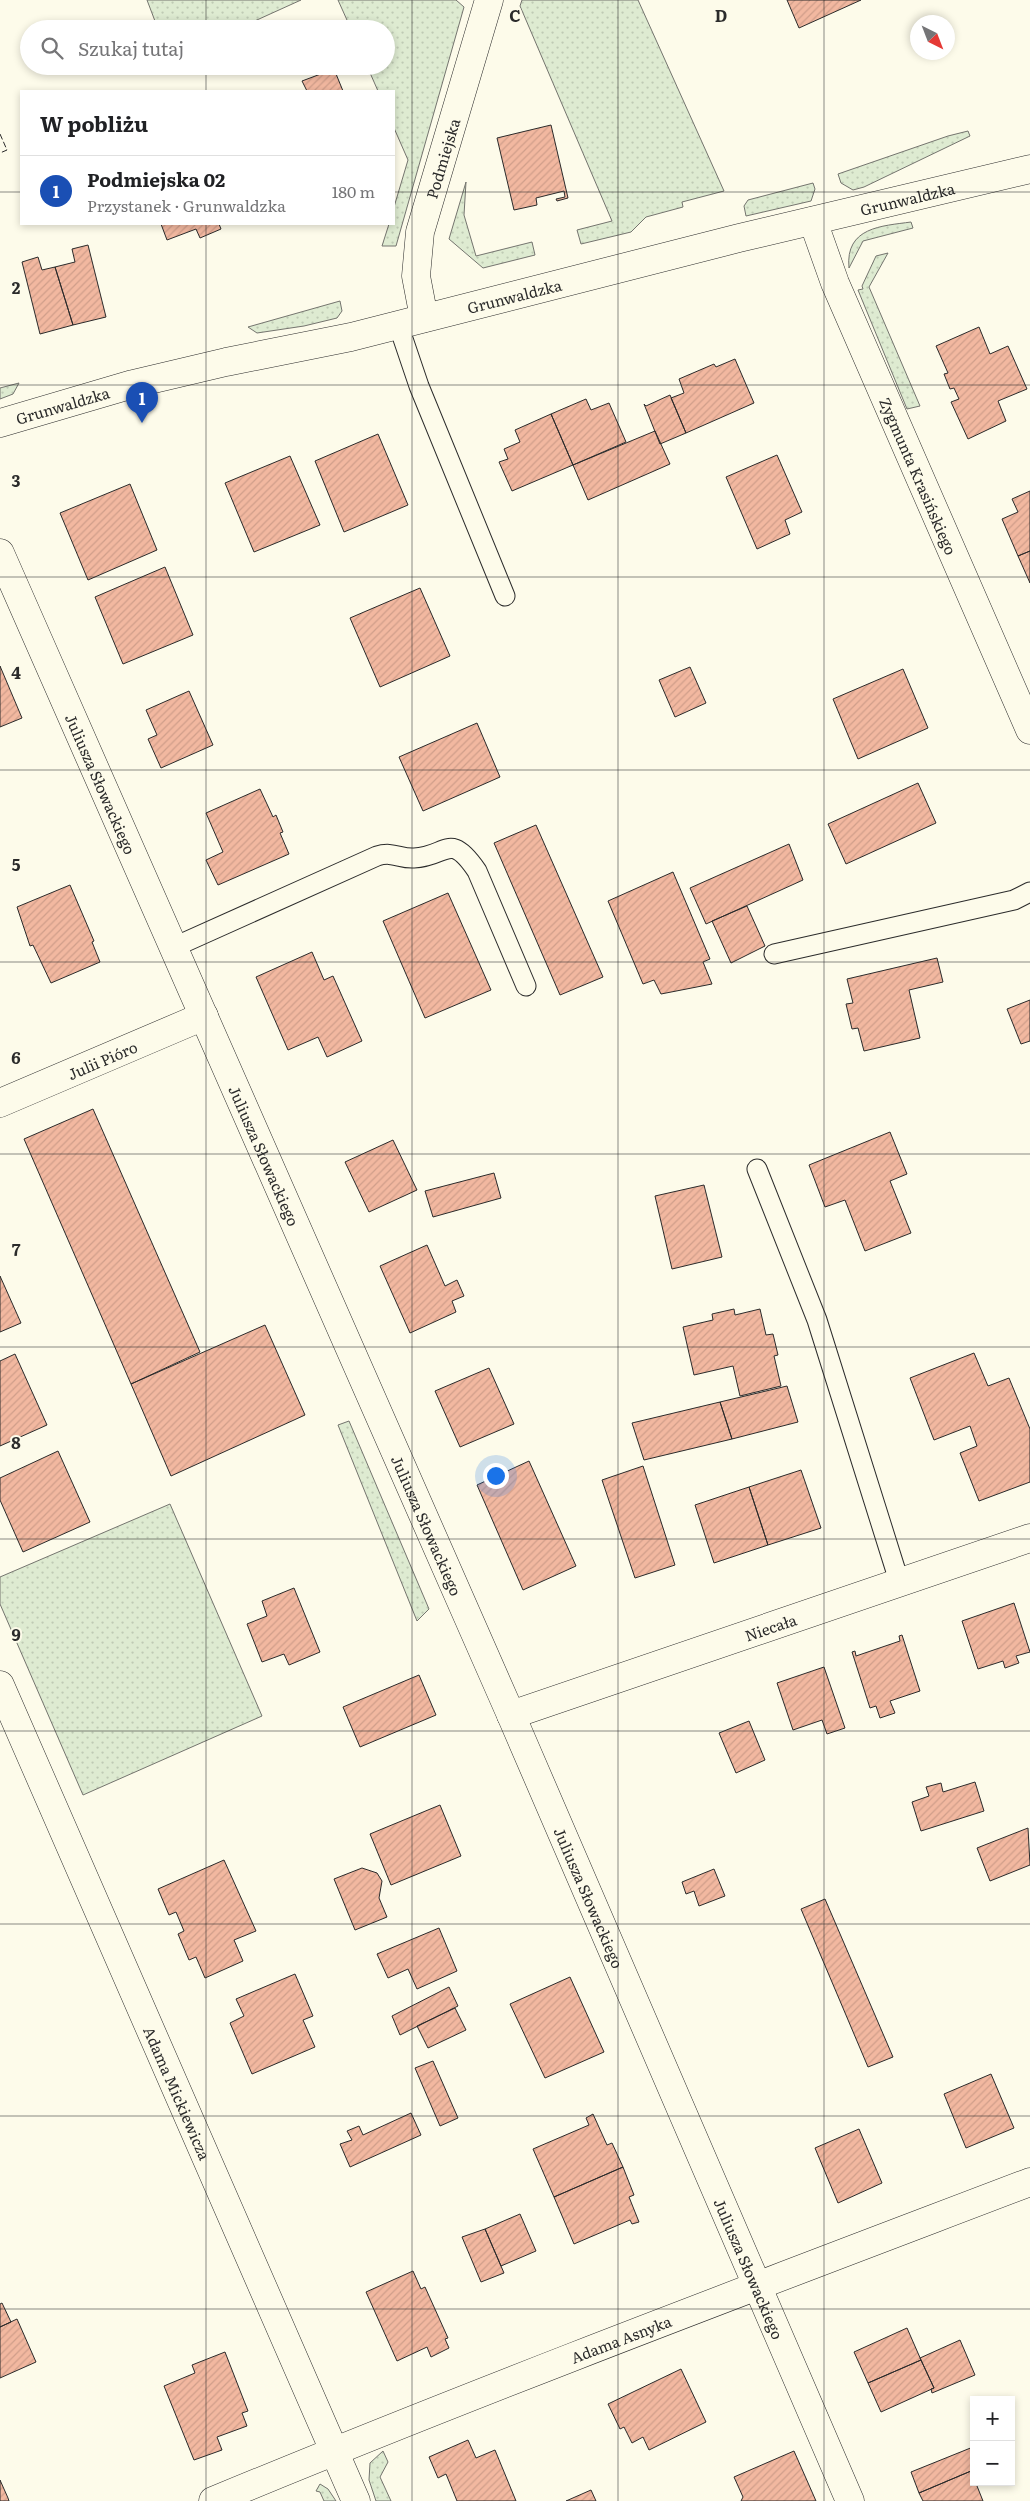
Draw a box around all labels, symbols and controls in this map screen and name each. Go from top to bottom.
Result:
text: C [509,3,521,27]
text: D [715,3,727,27]
north arrow [910,15,955,60]
search box [20,20,395,75]
icon: search [38,34,66,62]
text: Szukaj tutaj [78,34,184,62]
text: W pobliżu [40,107,148,138]
street label: Podmiejska [419,114,465,201]
text: Podmiejska 02 [87,165,225,193]
street label: Grunwaldzka [858,176,958,220]
text: 1 [53,179,59,203]
text: 180 m [332,179,375,203]
text: Przystanek · Grunwaldzka [87,193,286,217]
street label: Grunwaldzka [464,272,565,318]
text: 2 [12,275,21,299]
street label: Grunwaldzka [13,380,113,429]
pin: 1 [126,382,158,423]
street label: Zygmunta Krasińskiego [875,393,964,558]
text: 3 [12,468,21,492]
text: 4 [11,660,21,684]
street label: Juliusza Słowackiego [60,710,143,858]
text: 5 [12,852,21,876]
street label: Julii Pióro [64,1034,141,1085]
text: 6 [11,1045,21,1069]
street label: Juliusza Słowackiego [224,1081,306,1230]
text: 7 [12,1237,21,1261]
text: 8 [11,1430,21,1454]
street label: Juliusza Słowackiego [386,1451,469,1599]
your location [483,1463,509,1489]
street label: Niecała [741,1607,800,1646]
text: 9 [11,1622,21,1646]
street label: Juliusza Słowackiego [549,1823,630,1972]
street label: Adama Mickiewicza [139,2022,218,2164]
street label: Juliusza Słowackiego [709,2194,790,2343]
street label: Adama Asnyka [567,2308,675,2368]
map controls [970,2396,1015,2486]
button: + [970,2396,1015,2441]
button: − [970,2441,1015,2486]

